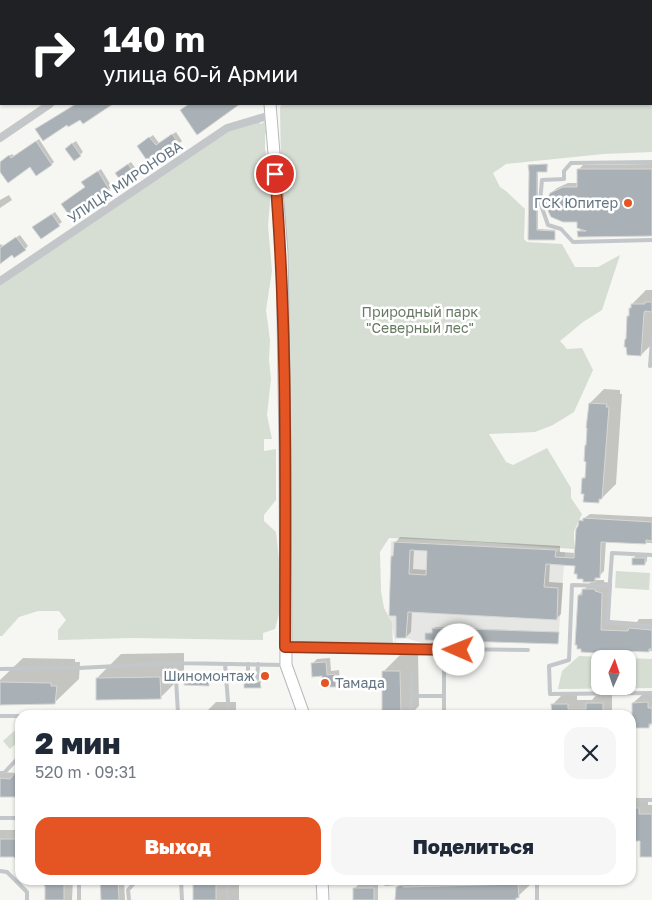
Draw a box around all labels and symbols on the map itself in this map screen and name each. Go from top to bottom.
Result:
street label: УЛИЦА МИРОНОВА [64,136,186,226]
pin [254,153,296,195]
place label: ГСК Юпитер [534,194,618,211]
marker: ГСК Юпитер [622,197,634,209]
park label: Природный парк "Северный лес" [362,303,478,336]
position arrow [432,623,484,675]
north arrow [591,650,636,695]
place label: Шиномонтаж [163,667,255,684]
marker: Шиномонтаж [259,670,271,682]
place label: Тамада [335,674,385,691]
marker: Тамада [319,677,331,689]

